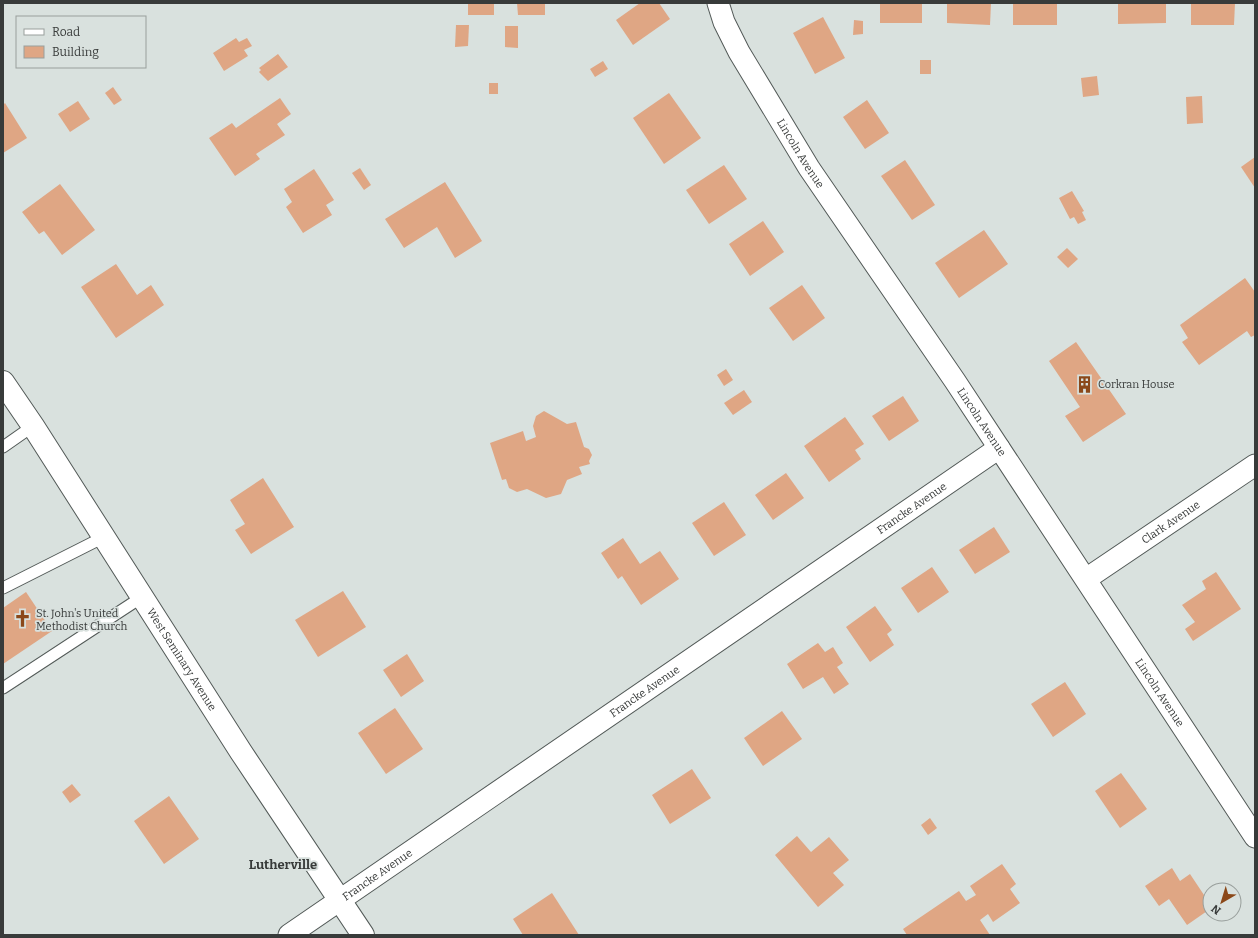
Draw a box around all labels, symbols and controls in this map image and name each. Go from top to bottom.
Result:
legend [16,16,146,68]
text: Road [52,25,80,39]
text: Building [52,45,99,59]
street label: Lincoln Avenue [774,117,827,191]
building icon: Corkran House [1075,374,1095,394]
place label: Corkran House [1098,378,1175,391]
street label: Lincoln Avenue [954,385,1009,459]
street label: Francke Avenue [874,480,949,537]
street label: Clark Avenue [1139,498,1203,547]
street label: West Seminary Avenue [144,606,219,713]
place label: St. John's United Methodist Church [36,607,127,633]
church icon: St. John's United Methodist Church [13,609,33,629]
street label: Lincoln Avenue [1132,656,1187,729]
street label: Francke Avenue [607,663,682,720]
street label: Francke Avenue [340,846,415,903]
district label: Lutherville [249,857,317,872]
north arrow [1202,882,1242,922]
text: N [1208,901,1224,917]

